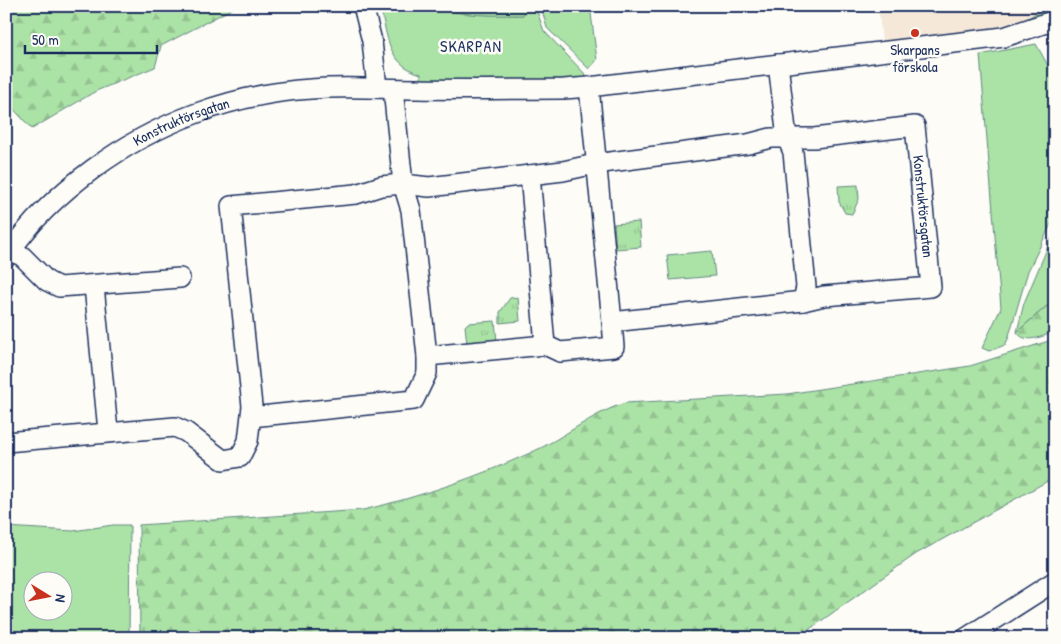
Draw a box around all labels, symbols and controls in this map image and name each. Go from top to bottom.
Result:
scale bar [25,22,158,54]
marker: Skarpans förskola [909,27,921,39]
text: 50 m [32,29,59,50]
district label: SKARPAN [440,35,502,57]
place label: Skarpans förskola [890,39,940,77]
street label: Konstruktörsgatan [129,92,232,151]
street label: Konstruktörsgatan [908,154,939,259]
north arrow [22,572,72,622]
text: N [51,593,71,604]

